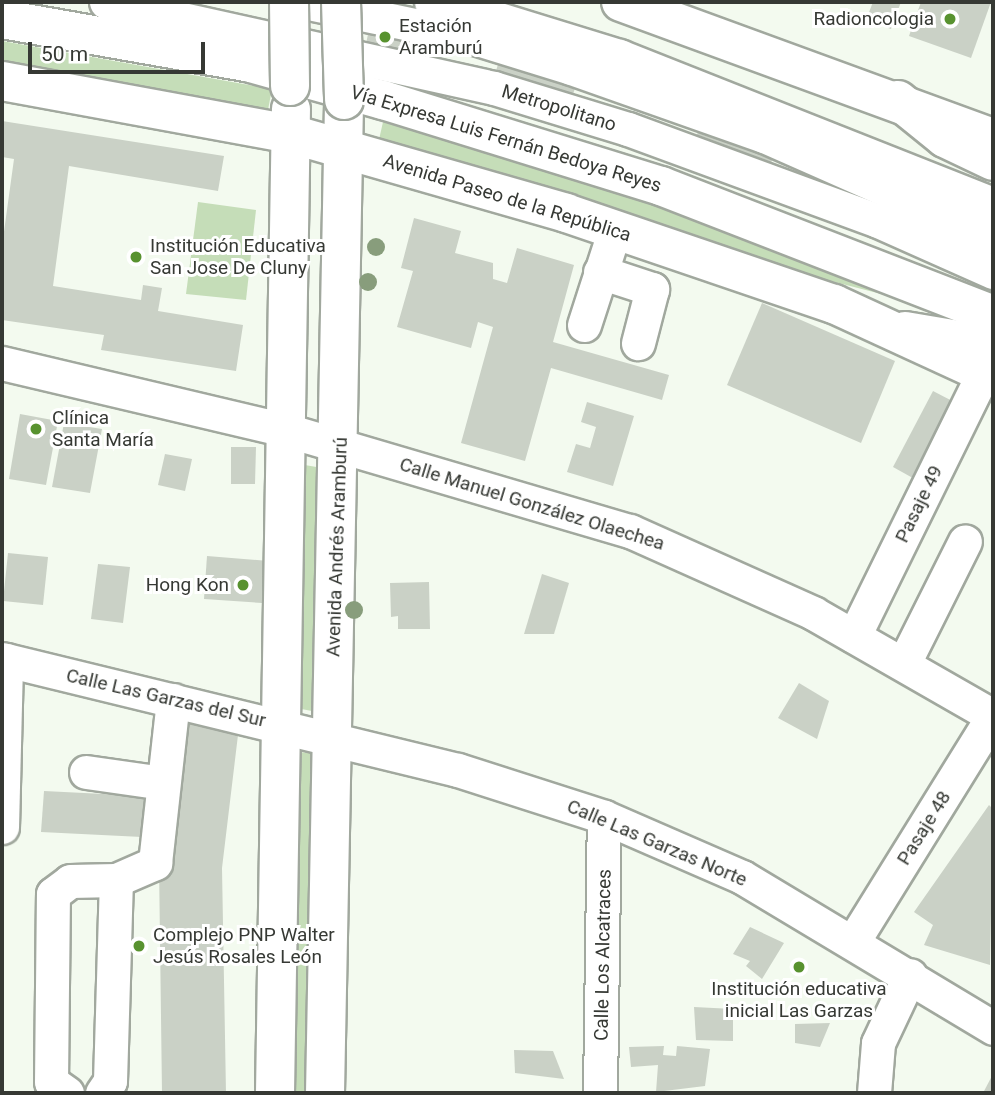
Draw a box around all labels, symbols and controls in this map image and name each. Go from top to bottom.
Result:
place label: Radioncologia [813,8,934,30]
marker: Radioncologia [940,9,960,29]
place label: Estación Aramburú [399,15,483,59]
scale bar [32,28,208,72]
marker: Estación Aramburú [377,29,393,45]
text: 50 m [41,42,88,66]
street label: Metropolitano [499,80,619,136]
street label: Vía Expresa Luis Fernán Bedoya Reyes [348,81,664,197]
street label: Avenida Paseo de la República [380,149,634,247]
place label: Institución Educativa San Jose De Cluny [150,235,326,279]
marker: Institución Educativa San Jose De Cluny [128,249,144,265]
place label: Clínica Santa María [52,407,154,451]
marker: Clínica Santa María [26,419,46,439]
street label: Avenida Andrés Aramburú [322,437,352,657]
street label: Calle Manuel González Olaechea [397,453,667,555]
street label: Pasaje 49 [891,462,947,546]
place label: Hong Kon [146,574,229,596]
marker: Hong Kon [235,577,251,593]
street label: Calle Las Garzas del Sur [64,664,268,732]
street label: Pasaje 48 [892,787,956,869]
street label: Calle Las Garzas Norte [564,795,750,891]
street label: Calle Los Alcatraces [590,869,616,1041]
place label: Complejo PNP Walter Jesús Rosales León [153,924,335,968]
marker: Complejo PNP Walter Jesús Rosales León [131,938,147,954]
marker: Institución educativa inicial Las Garzas [791,959,807,975]
place label: Institución educativa inicial Las Garzas [711,978,887,1022]

